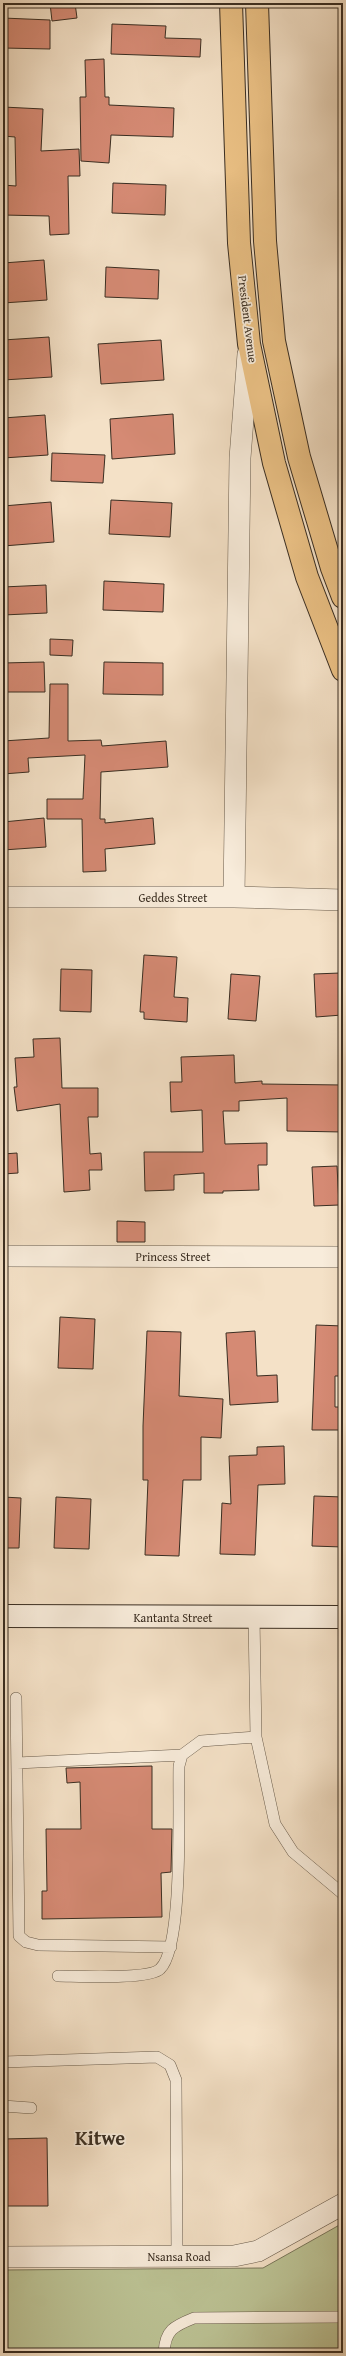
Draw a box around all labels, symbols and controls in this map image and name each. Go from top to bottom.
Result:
street label: President Avenue [234,275,262,364]
street label: Geddes Street [139,889,208,906]
street label: Princess Street [136,1248,211,1265]
street label: Kantanta Street [133,1609,213,1626]
district label: Kitwe [75,2123,125,2152]
street label: Nsansa Road [147,2248,211,2265]

